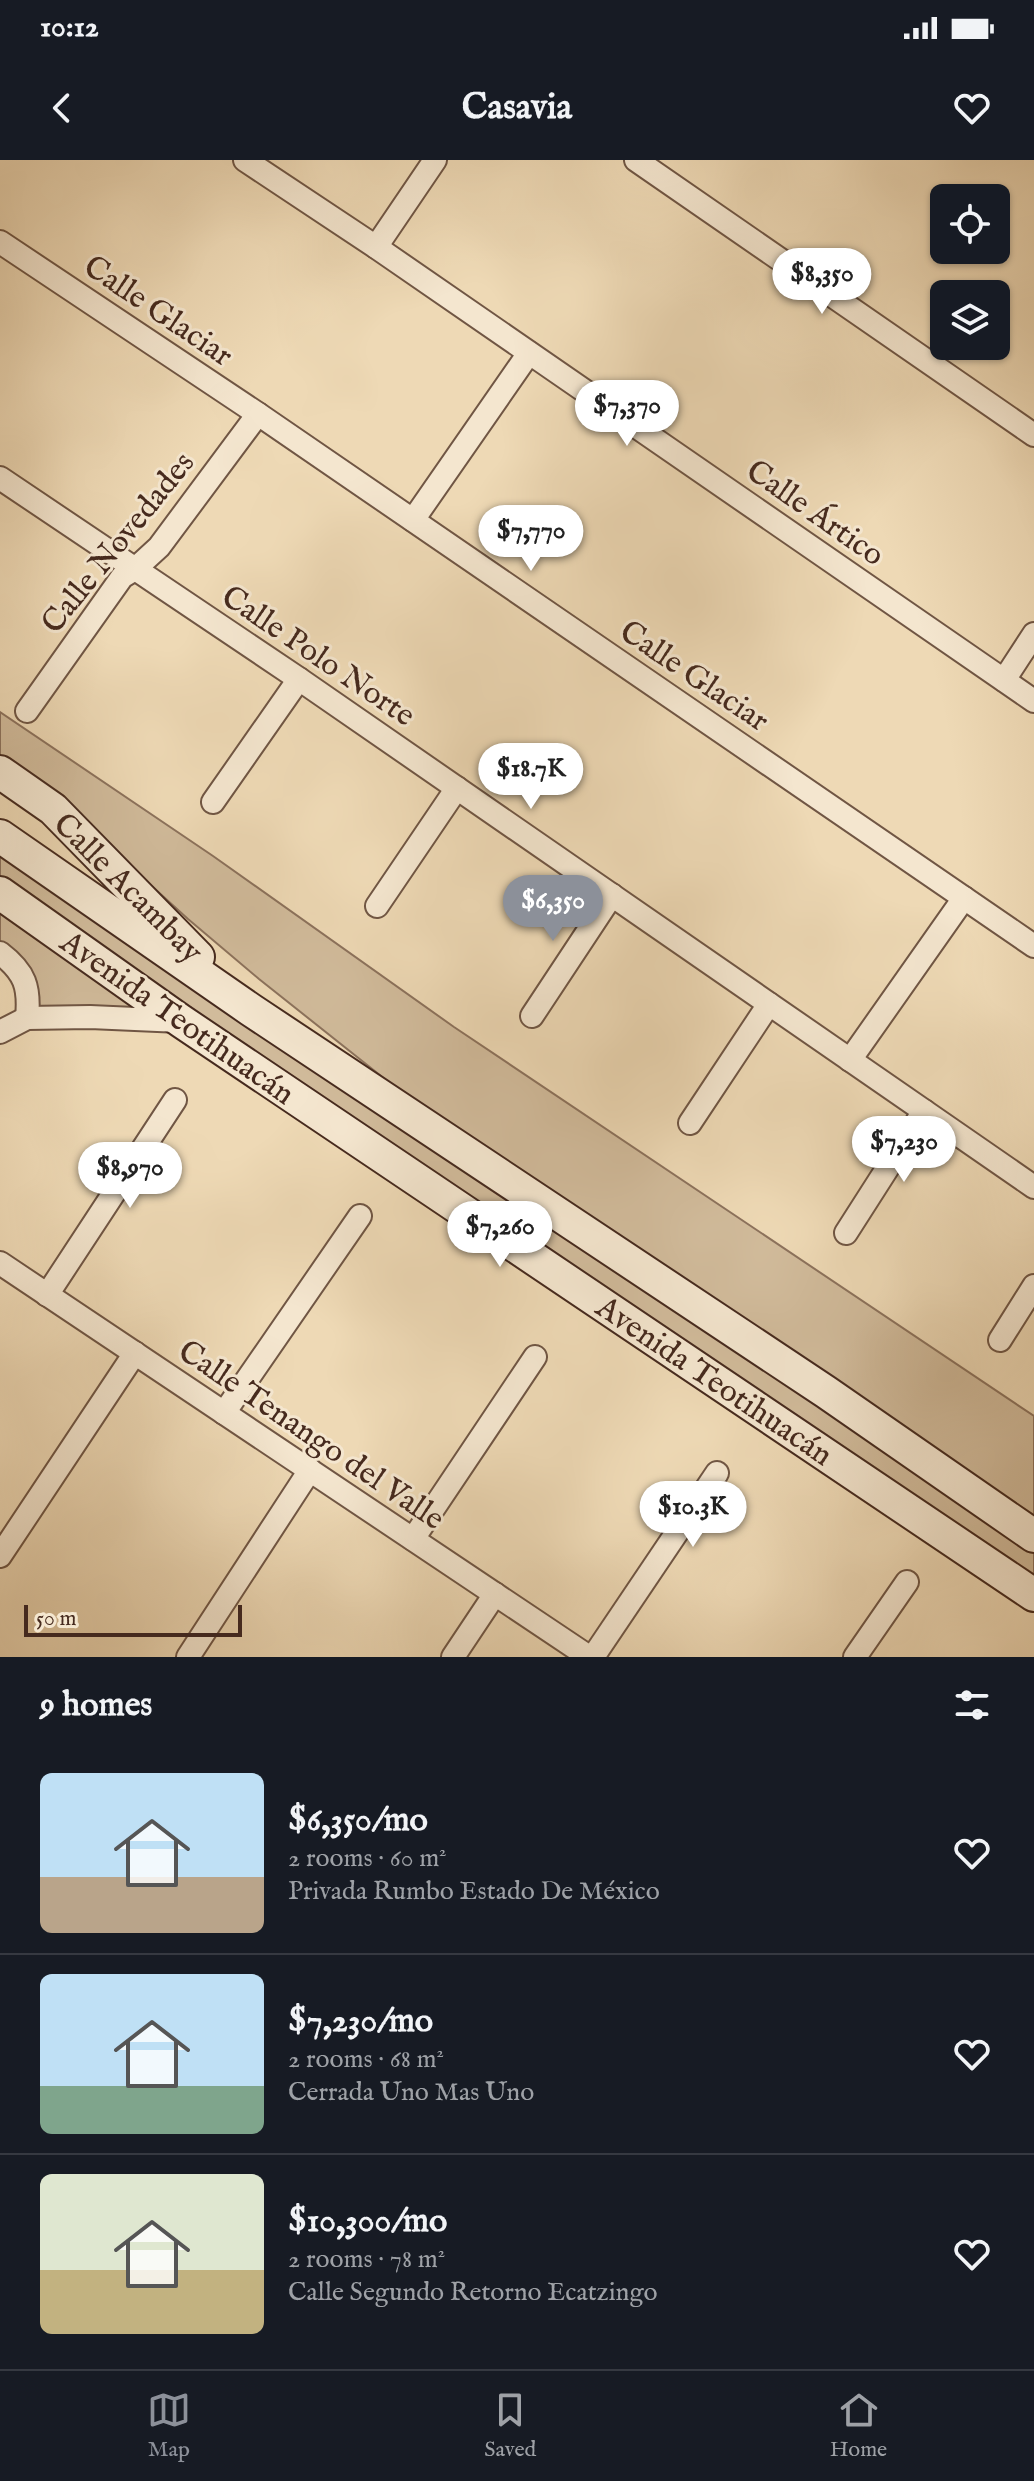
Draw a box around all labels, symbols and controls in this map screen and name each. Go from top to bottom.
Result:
text: 10:12 [40,9,99,47]
text: Casavia [462,85,572,131]
icon: back [40,86,84,130]
icon: heart [950,86,994,130]
map controls [930,184,1010,360]
button: locate [930,184,1010,264]
street label: Calle Glaciar [75,247,240,377]
pin: $8,350 [757,248,887,316]
text: $8,350 [790,257,854,290]
button: layers [930,280,1010,360]
pin: $7,370 [562,380,692,448]
text: $7,370 [593,389,661,422]
street label: Calle Novedades [33,444,205,643]
street label: Calle Ártico [737,451,892,577]
pin: $7,770 [466,505,596,573]
text: $7,770 [496,514,566,547]
street label: Calle Polo Norte [213,577,422,737]
street label: Calle Glaciar [611,612,776,742]
pin: $18.7K [466,743,596,811]
text: $18.7K [496,752,566,785]
street label: Calle Acambay [43,805,211,973]
pin: $6,350 [488,875,618,943]
text: $6,350 [521,884,585,917]
street label: Avenida Teotihuacán [51,922,302,1115]
pin: $7,230 [839,1116,969,1184]
text: $7,230 [870,1125,938,1158]
pin: $8,970 [65,1142,195,1210]
text: $8,970 [96,1151,164,1184]
pin: $7,260 [435,1201,565,1269]
text: $7,260 [465,1210,535,1243]
street label: Avenida Teotihuacán [587,1287,840,1476]
street label: Calle Tenango del Valle [170,1332,452,1540]
pin: $10.3K [628,1481,758,1549]
text: $10.3K [658,1490,728,1523]
scale bar [24,1601,242,1637]
text: 50 m [36,1605,77,1633]
icon: filters [950,1683,994,1727]
text: 9 homes [40,1684,152,1727]
text: $6,350/mo [288,1799,428,1842]
icon: home [104,1805,200,1901]
icon: heart [950,1831,994,1875]
text: 2 rooms · 60 m² [288,1842,447,1875]
text: Privada Rumbo Estado De México [288,1875,660,1908]
text: $7,230/mo [288,2000,433,2043]
icon: home [104,2006,200,2102]
icon: heart [950,2032,994,2076]
text: 2 rooms · 68 m² [288,2043,444,2076]
text: Cerrada Uno Mas Uno [288,2076,534,2109]
text: $10,300/mo [288,2200,447,2243]
icon: home [104,2206,200,2302]
icon: heart [950,2232,994,2276]
text: 2 rooms · 78 m² [288,2243,445,2276]
text: Calle Segundo Retorno Ecatzingo [288,2276,657,2309]
tab: Map [147,2388,191,2464]
tab: Saved [484,2388,536,2464]
tab: Home [830,2388,887,2464]

